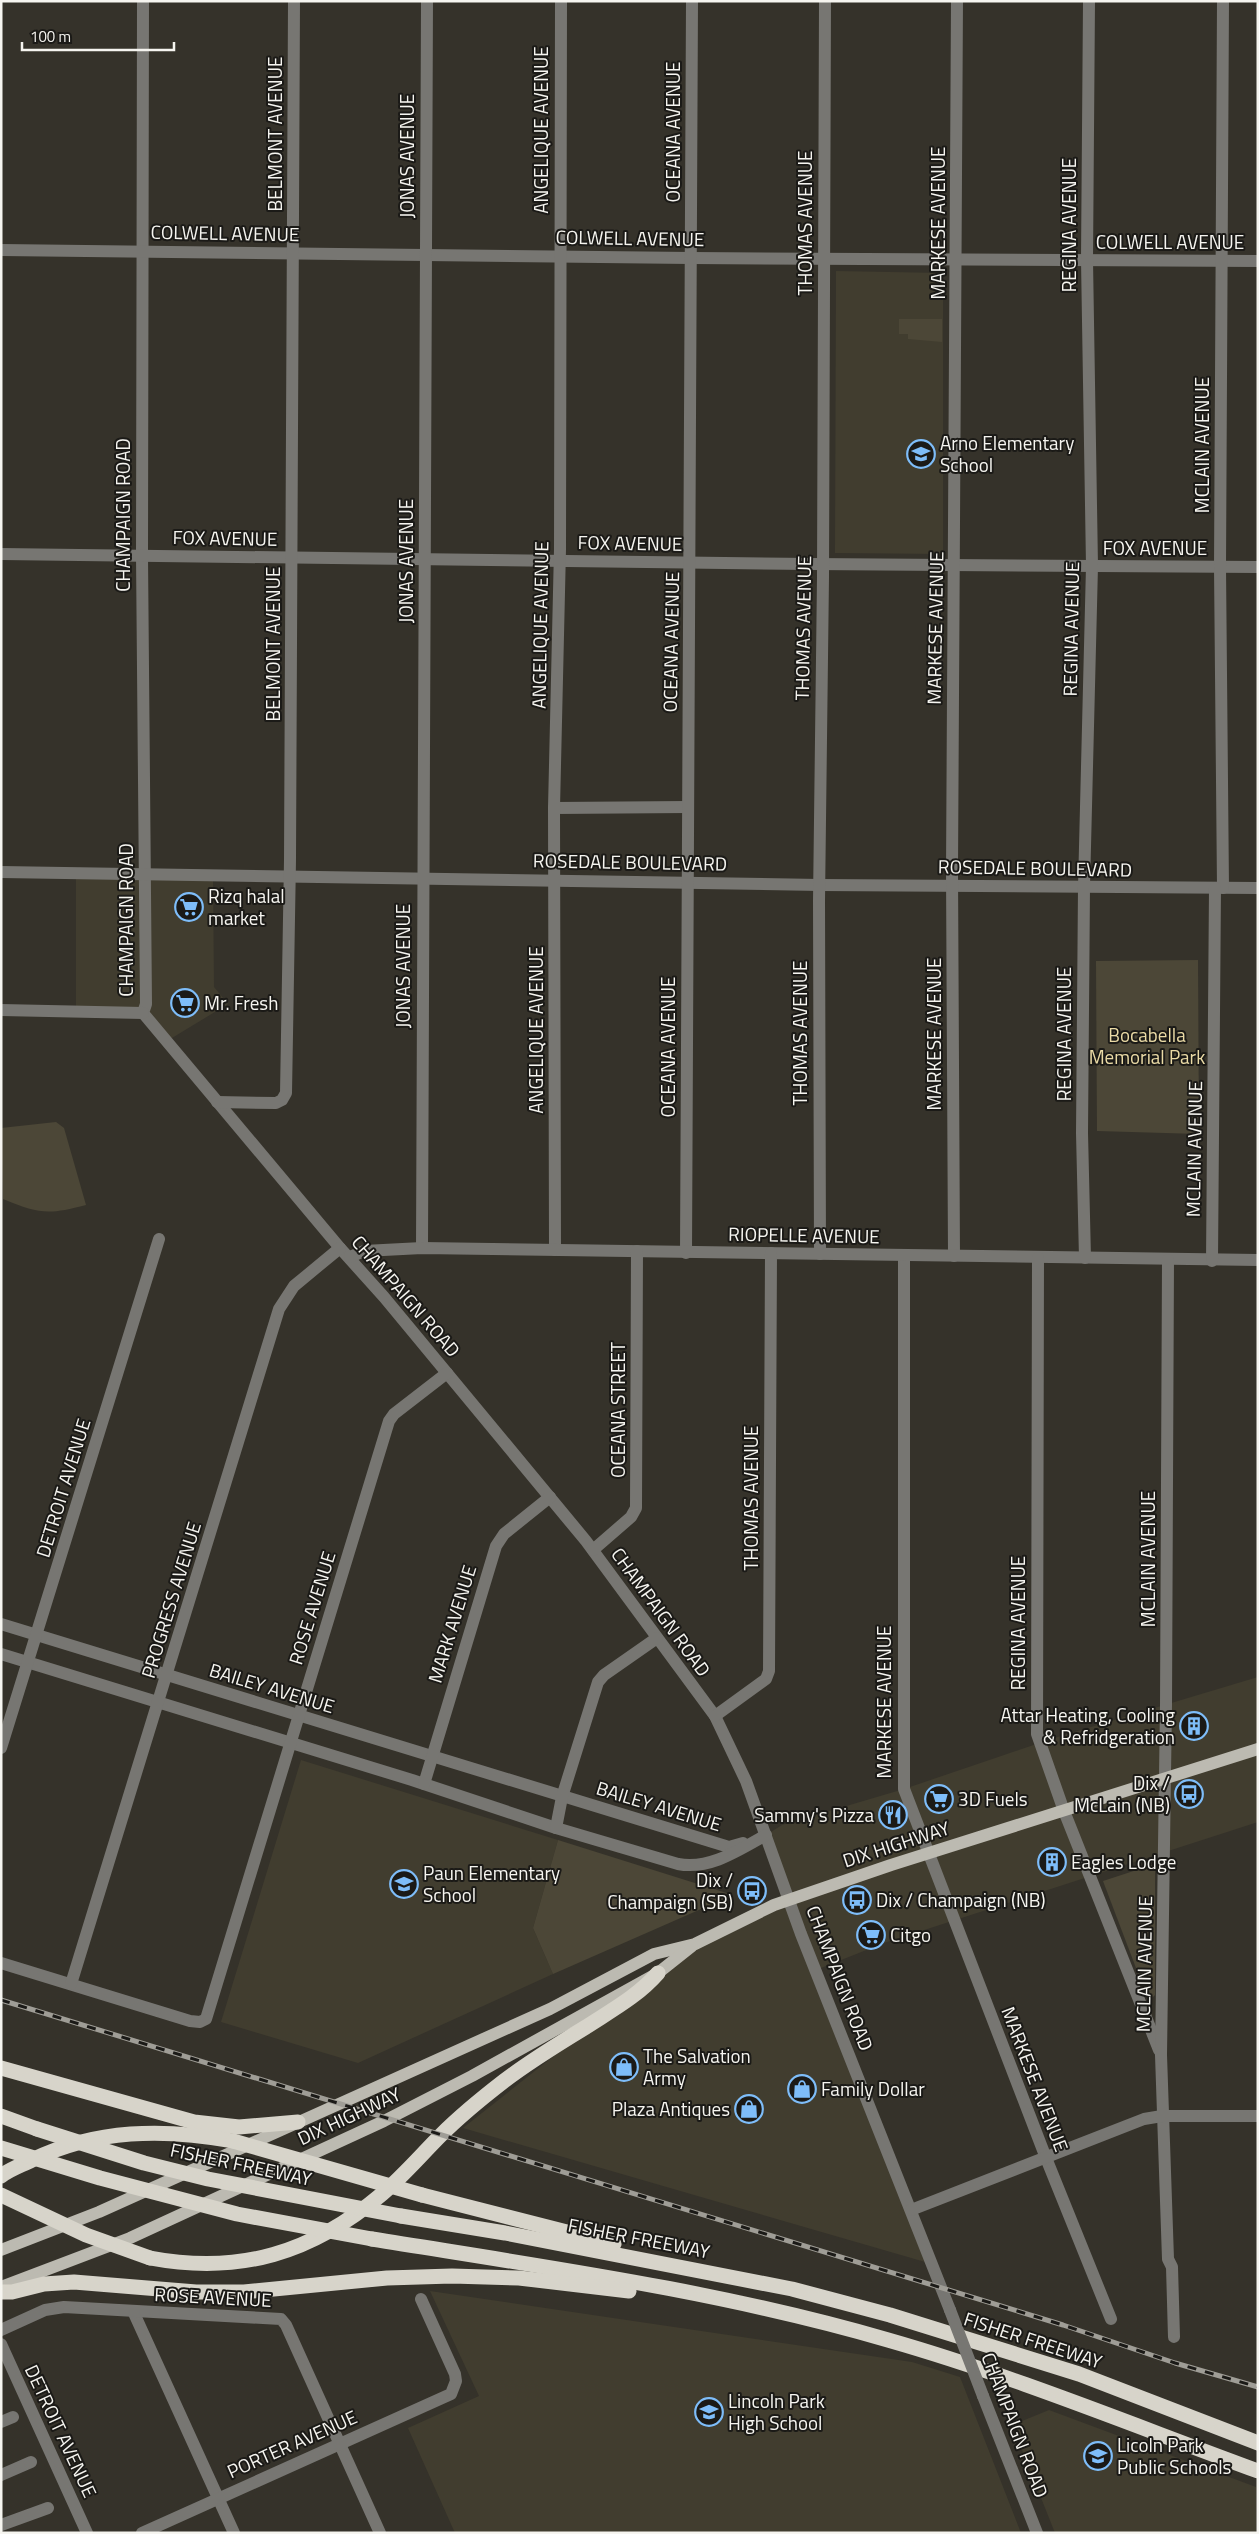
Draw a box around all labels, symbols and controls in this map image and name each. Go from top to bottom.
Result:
scale bar [22,20,175,52]
text: 100 m [30,25,71,48]
street label: ANGELIQUE AVENUE [526,46,555,214]
street label: BELMONT AVENUE [260,57,289,211]
street label: OCEANA AVENUE [658,62,687,203]
street label: JONAS AVENUE [392,94,421,218]
street label: MARKESE AVENUE [923,146,952,300]
street label: THOMAS AVENUE [790,151,819,295]
street label: REGINA AVENUE [1054,158,1083,292]
street label: COLWELL AVENUE [150,217,300,248]
street label: COLWELL AVENUE [555,222,705,253]
street label: COLWELL AVENUE [1096,227,1244,256]
street label: MCLAIN AVENUE [1187,377,1216,513]
place label: Arno Elementary School [940,428,1074,479]
street label: CHAMPAIGN ROAD [108,438,137,592]
school or university icon: Arno Elementary School [906,439,936,469]
street label: JONAS AVENUE [391,499,420,623]
street label: FOX AVENUE [172,522,278,553]
street label: FOX AVENUE [577,527,683,558]
street label: FOX AVENUE [1103,533,1207,562]
street label: ANGELIQUE AVENUE [524,541,555,709]
street label: MARKESE AVENUE [919,551,950,705]
street label: THOMAS AVENUE [787,555,818,701]
street label: REGINA AVENUE [1055,561,1086,697]
street label: BELMONT AVENUE [258,567,287,721]
street label: OCEANA AVENUE [655,571,686,713]
street label: CHAMPAIGN ROAD [111,843,140,997]
street label: ROSEDALE BOULEVARD [533,845,727,878]
street label: ROSEDALE BOULEVARD [938,851,1132,884]
place label: Rizq halal market [208,881,285,932]
supermarket icon: Rizq halal market [174,892,204,922]
street label: JONAS AVENUE [388,904,417,1028]
street label: ANGELIQUE AVENUE [521,946,550,1114]
street label: MARKESE AVENUE [919,957,948,1111]
street label: THOMAS AVENUE [785,961,814,1105]
street label: REGINA AVENUE [1049,967,1078,1101]
street label: OCEANA AVENUE [653,977,682,1118]
supermarket icon: Mr. Fresh [170,988,200,1018]
place label: Mr. Fresh [204,988,278,1017]
park label: Bocabella Memorial Park [1089,1020,1205,1071]
street label: MCLAIN AVENUE [1178,1081,1209,1217]
street label: RIOPELLE AVENUE [728,1219,880,1250]
street label: CHAMPAIGN ROAD [345,1228,468,1363]
street label: OCEANA STREET [603,1342,632,1478]
street label: DETROIT AVENUE [28,1415,97,1561]
street label: THOMAS AVENUE [736,1426,765,1570]
street label: MCLAIN AVENUE [1133,1491,1162,1627]
street label: PROGRESS AVENUE [133,1518,208,1682]
street label: CHAMPAIGN ROAD [605,1541,718,1682]
street label: ROSE AVENUE [281,1548,343,1668]
street label: REGINA AVENUE [1003,1556,1032,1690]
street label: MARK AVENUE [420,1561,483,1686]
street label: MARKESE AVENUE [869,1625,898,1779]
street label: BAILEY AVENUE [206,1655,338,1720]
place label: Attar Heating, Cooling & Refridgeration [1001,1700,1175,1751]
building icon: Attar Heating, Cooling & Refridgeration [1179,1711,1209,1741]
place label: Dix / McLain (NB) [1074,1768,1170,1819]
street label: BAILEY AVENUE [593,1773,725,1838]
bus stop icon: Dix / McLain (NB) [1174,1779,1204,1809]
supermarket icon: 3D Fuels [924,1784,954,1814]
place label: 3D Fuels [958,1784,1028,1813]
place label: Sammy's Pizza [754,1800,874,1829]
restaurant icon: Sammy's Pizza [878,1800,908,1830]
street label: DIX HIGHWAY [839,1812,954,1874]
building icon: Eagles Lodge [1037,1847,1067,1877]
place label: Eagles Lodge [1071,1847,1176,1876]
place label: Paun Elementary School [423,1858,560,1909]
place label: Dix / Champaign (SB) [607,1865,733,1916]
school or university icon: Paun Elementary School [389,1869,419,1899]
bus stop icon: Dix / Champaign (SB) [737,1876,767,1906]
bus stop icon: Dix / Champaign (NB) [842,1885,872,1915]
place label: Dix / Champaign (NB) [876,1885,1046,1914]
street label: MCLAIN AVENUE [1128,1896,1159,2032]
street label: CHAMPAIGN ROAD [799,1901,882,2055]
supermarket icon: Citgo [856,1920,886,1950]
place label: Citgo [890,1920,931,1949]
street label: MARKESE AVENUE [994,2002,1076,2156]
place label: The Salvation Army [643,2041,751,2092]
shop icon: The Salvation Army [609,2052,639,2082]
shop icon: Family Dollar [787,2074,817,2104]
place label: Family Dollar [821,2074,925,2103]
street label: DIX HIGHWAY [292,2079,406,2152]
place label: Plaza Antiques [612,2094,730,2123]
shop icon: Plaza Antiques [734,2094,764,2124]
street label: FISHER FREEWAY [168,2134,315,2193]
street label: FISHER FREEWAY [566,2210,713,2266]
street label: ROSE AVENUE [154,2279,272,2314]
street label: FISHER FREEWAY [960,2303,1107,2376]
street label: CHAMPAIGN ROAD [974,2348,1057,2502]
street label: DETROIT AVENUE [18,2359,105,2502]
place label: Lincoln Park High School [728,2386,825,2437]
school or university icon: Lincoln Park High School [694,2397,724,2427]
street label: PORTER AVENUE [222,2402,361,2485]
place label: Licoln Park Public Schools [1117,2430,1232,2481]
school or university icon: Licoln Park Public Schools [1083,2441,1113,2471]

